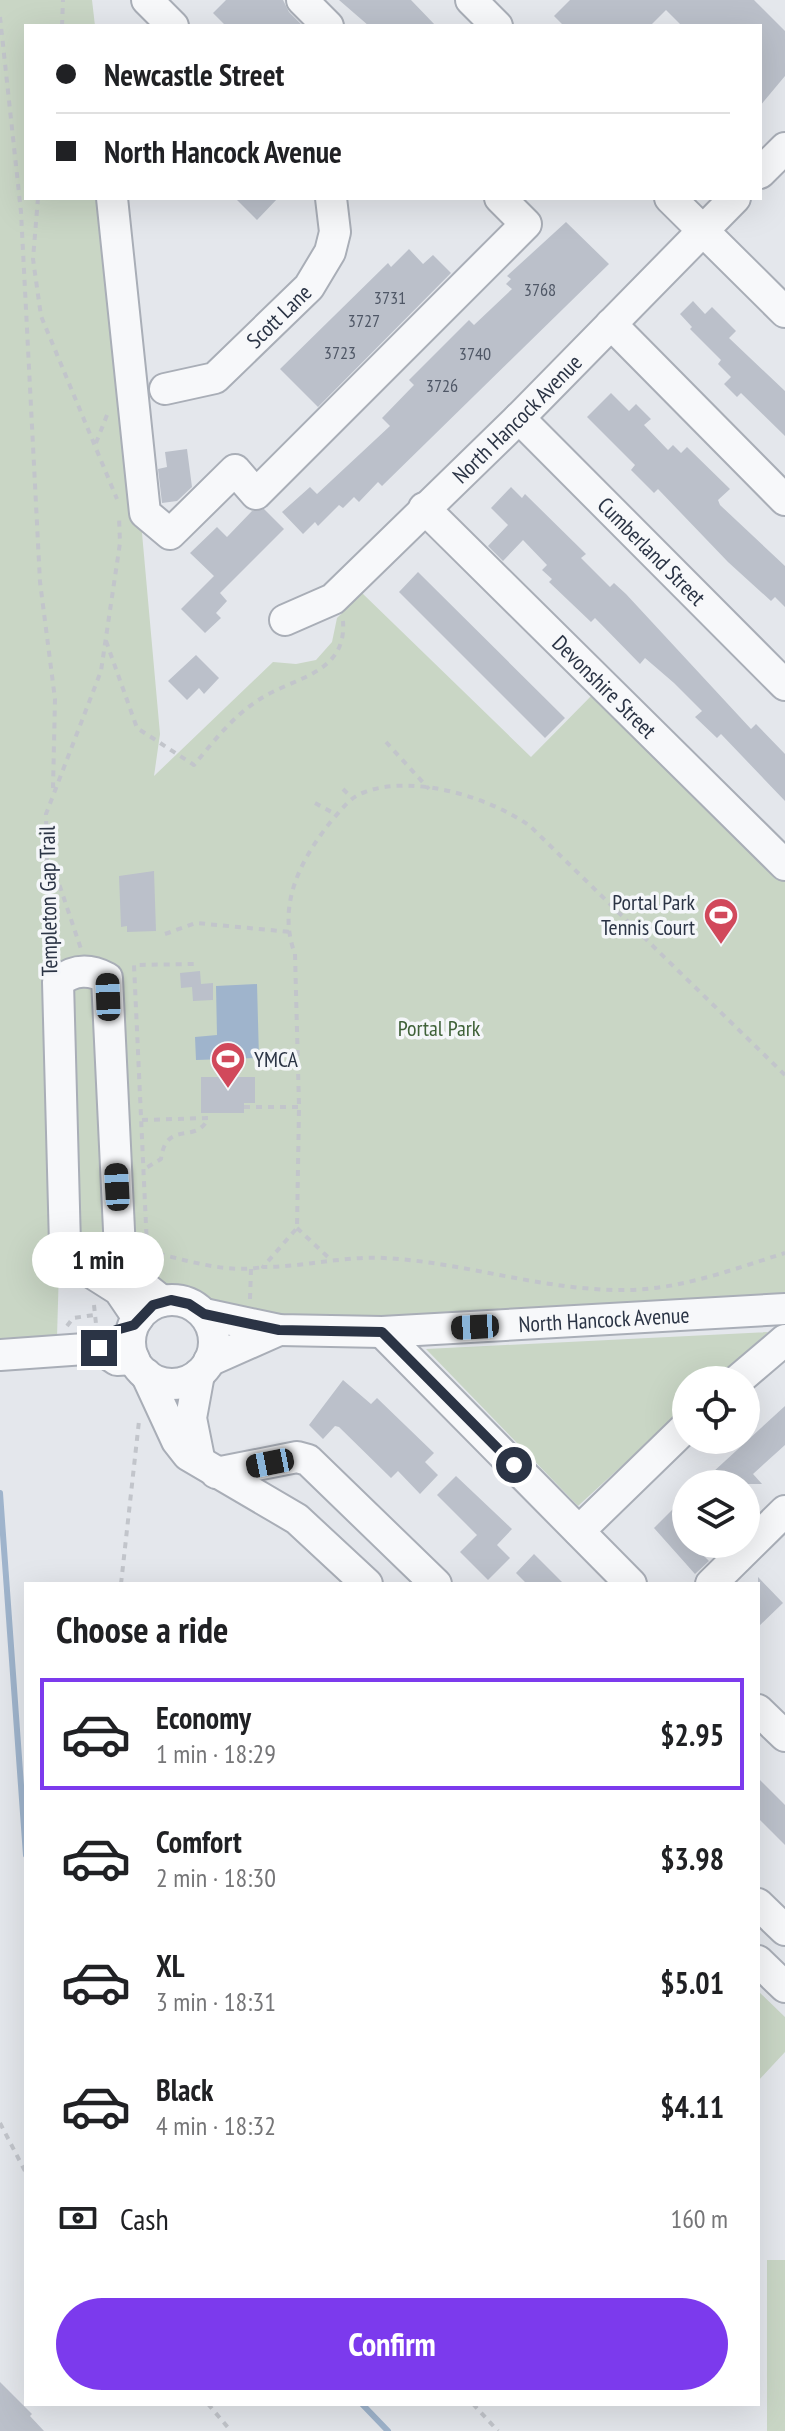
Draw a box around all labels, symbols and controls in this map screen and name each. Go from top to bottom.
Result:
text: Newcastle Street [104,55,284,94]
text: North Hancock Avenue [104,132,342,171]
street label: Scott Lane [240,278,317,354]
house number: 3768 [524,278,556,301]
house number: 3731 [374,286,406,309]
house number: 3727 [348,309,380,332]
house number: 3723 [324,341,356,364]
house number: 3740 [459,342,491,365]
street label: North Hancock Avenue [446,348,588,489]
house number: 3726 [426,374,458,397]
street label: Cumberland Street [592,491,712,611]
street label: Devonshire Street [547,629,663,744]
street label: Templeton Gap Trail [33,825,63,976]
place label: Portal Park Tennis Court [601,888,695,941]
sports icon: Portal Park Tennis Court [702,896,740,946]
car [95,973,121,1021]
park label: Portal Park [398,1014,481,1042]
sports icon: YMCA [209,1040,247,1090]
place label: YMCA [254,1045,299,1073]
car [104,1162,130,1212]
callout: 1 min [33,1232,165,1288]
text: 1 min [72,1243,124,1276]
street label: North Hancock Avenue [518,1300,690,1338]
car [450,1314,500,1340]
route end [81,1330,117,1366]
map controls [672,1366,760,1558]
button: locate [672,1366,760,1454]
car [244,1447,296,1479]
route start [496,1447,532,1483]
button: layers [672,1470,760,1558]
text: Choose a ride [56,1606,228,1653]
icon: car [60,1698,132,1770]
text: Economy [156,1698,251,1737]
text: $2.95 [660,1715,724,1754]
text: 1 min · 18:29 [156,1737,276,1770]
icon: car [60,1822,132,1894]
text: Comfort [156,1822,242,1861]
text: $3.98 [660,1839,724,1878]
text: 2 min · 18:30 [156,1861,276,1894]
icon: car [60,1946,132,2018]
text: XL [156,1946,185,1985]
text: $5.01 [660,1963,724,2002]
text: 3 min · 18:31 [156,1985,276,2018]
icon: car [60,2070,132,2142]
text: Black [156,2070,213,2109]
text: $4.11 [660,2087,724,2126]
text: 4 min · 18:32 [156,2109,276,2142]
icon: cash [56,2196,100,2240]
text: Cash [120,2199,169,2238]
text: 160 m [670,2202,728,2235]
button: Confirm [56,2298,728,2390]

